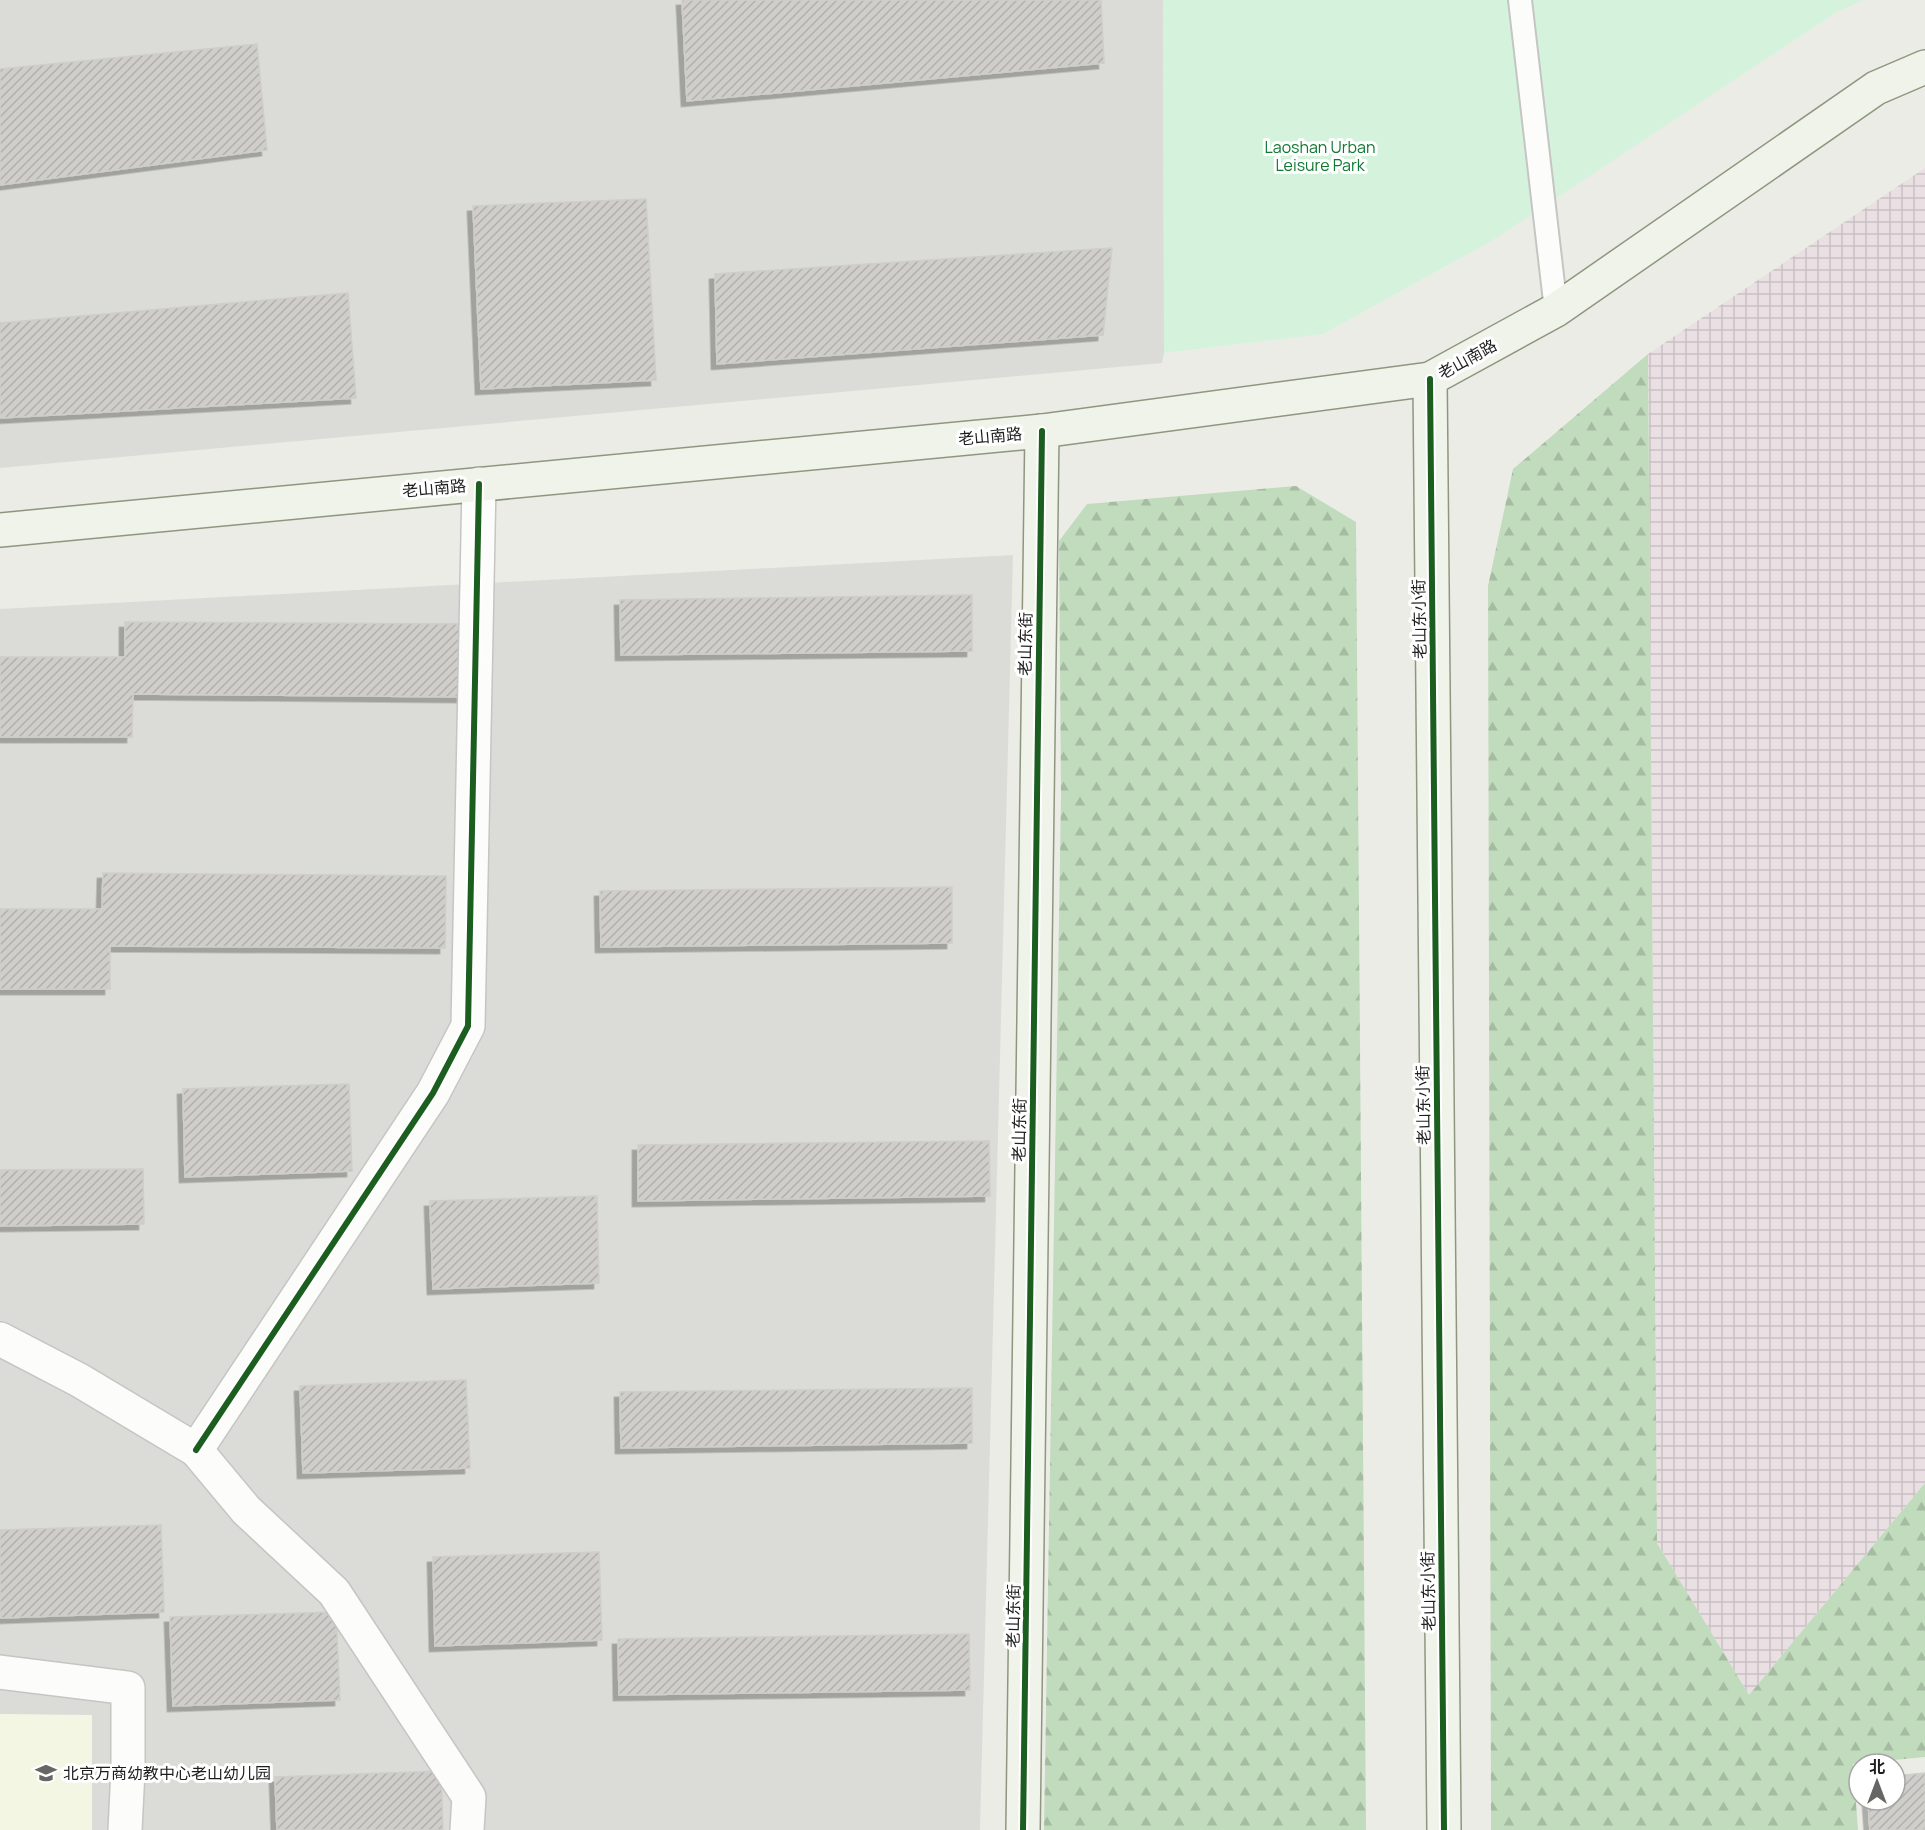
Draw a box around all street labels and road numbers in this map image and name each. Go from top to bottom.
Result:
street label: 老山南路 [1434,334,1500,384]
street label: 老山南路 [957,422,1023,450]
street label: 老山南路 [401,474,467,502]
street label: 老山东小街 [1407,579,1431,659]
street label: 老山东街 [1013,612,1037,676]
street label: 老山东小街 [1411,1065,1435,1145]
street label: 老山东街 [1007,1098,1031,1162]
street label: 老山东小街 [1416,1551,1440,1631]
street label: 老山东街 [1001,1584,1025,1648]

